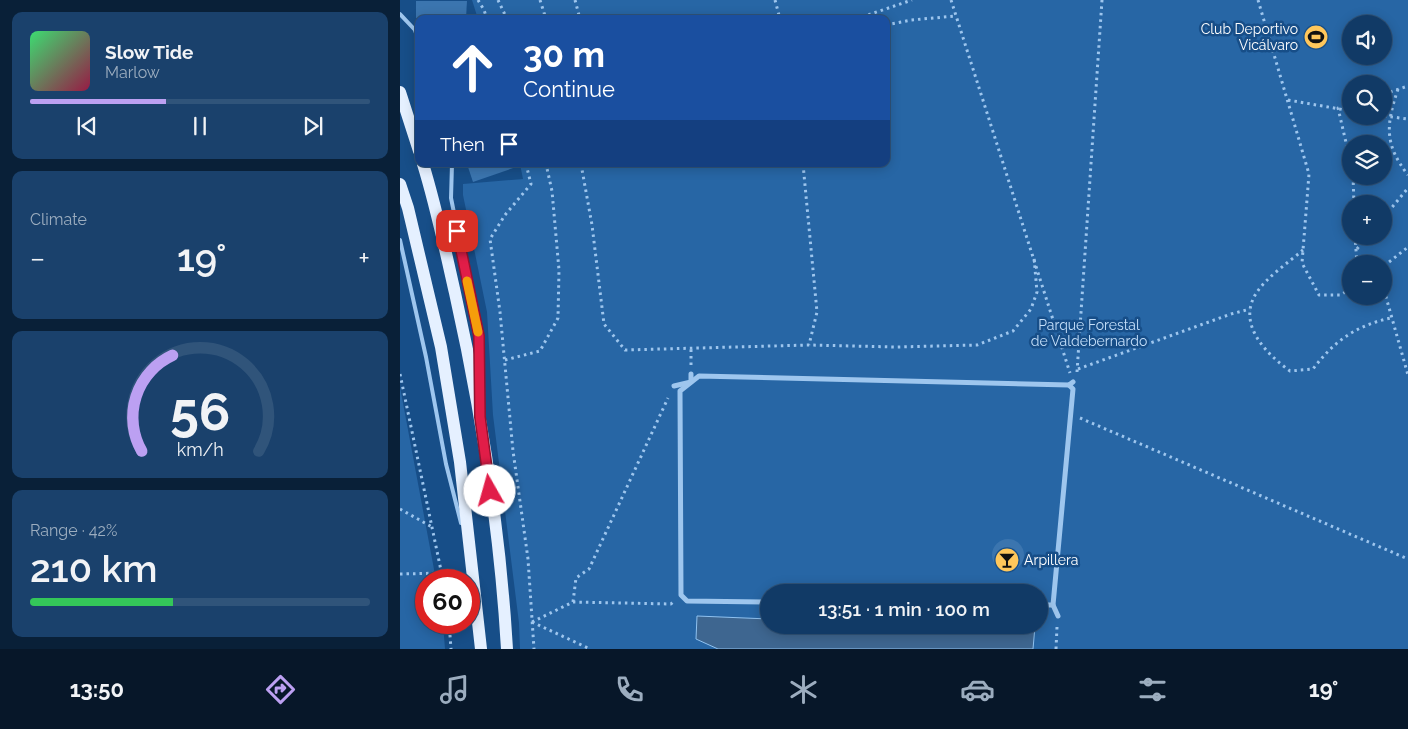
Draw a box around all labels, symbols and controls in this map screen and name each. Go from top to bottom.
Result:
map controls [1342,15,1392,305]
button: sound [1342,15,1392,65]
place label: Club Deportivo Vicálvaro [1201,21,1298,53]
sports icon: Club Deportivo Vicálvaro [1303,24,1329,50]
text: 30 m [523,34,605,75]
icon: ahead [440,35,505,100]
text: Slow Tide [105,41,194,63]
text: Marlow [105,63,160,82]
button: search [1342,75,1392,125]
text: Continue [523,76,615,102]
icon: previous [73,112,101,140]
icon: pause [186,112,214,140]
icon: next [299,112,327,140]
icon: arrive [495,130,523,158]
text: Then [440,133,485,155]
button: layers [1342,135,1392,185]
button: + [1342,195,1392,245]
text: Climate [30,210,87,229]
pin [436,210,478,252]
icon: arrive [443,217,471,245]
text: 19° [177,235,227,280]
text: − [30,242,45,275]
text: + [358,242,370,275]
button: − [1342,255,1392,305]
park label: Parque Forestal de Valdebernardo [1031,317,1147,349]
text: 56 [170,381,230,442]
text: km/h [176,439,224,460]
position arrow [463,464,515,516]
text: Range · 42% [30,521,117,540]
text: 210 km [30,546,158,591]
bar icon: Arpillera [994,547,1020,573]
place label: Arpillera [1024,552,1078,568]
speed limit sign: 60 [415,569,480,634]
text: 13:51 · 1 min · 100 m [818,598,990,620]
icon: directions [263,672,298,707]
icon: music [437,672,472,707]
icon: phone [612,672,647,707]
icon: climate [786,672,821,707]
icon: car [960,672,995,707]
icon: filters [1135,672,1170,707]
text: 13:50 [70,676,124,702]
text: 19° [1309,676,1338,702]

